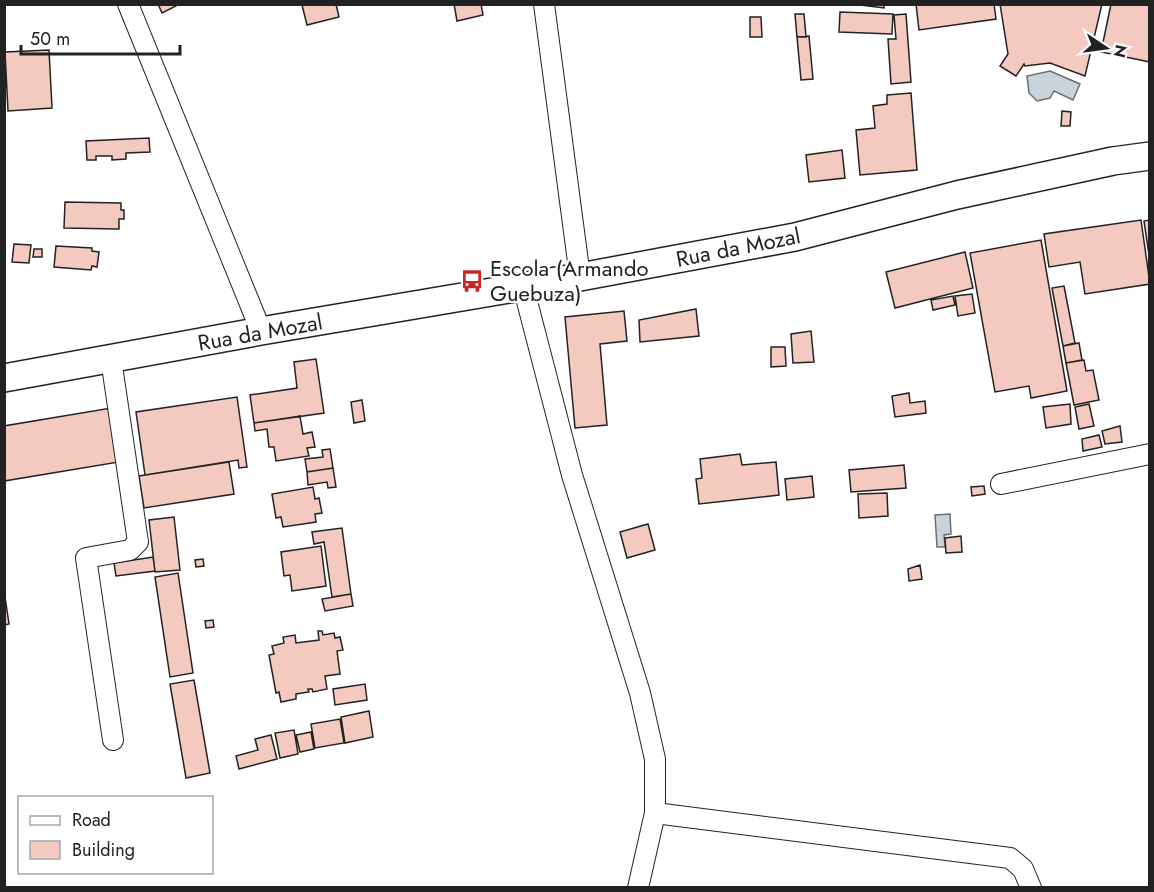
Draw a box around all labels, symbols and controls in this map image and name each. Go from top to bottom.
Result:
scale bar [21,18,180,56]
north arrow [1076,18,1136,78]
text: 50 m [30,26,70,52]
text: N [1107,42,1133,60]
street label: Rua da Mozal [673,219,803,275]
place label: Escola (Armando Guebuza) [490,252,648,309]
bus stop icon: Escola (Armando Guebuza) [459,268,485,294]
street label: Rua da Mozal [195,305,325,359]
legend [18,796,213,874]
text: Road [72,807,111,833]
text: Building [72,837,135,863]

